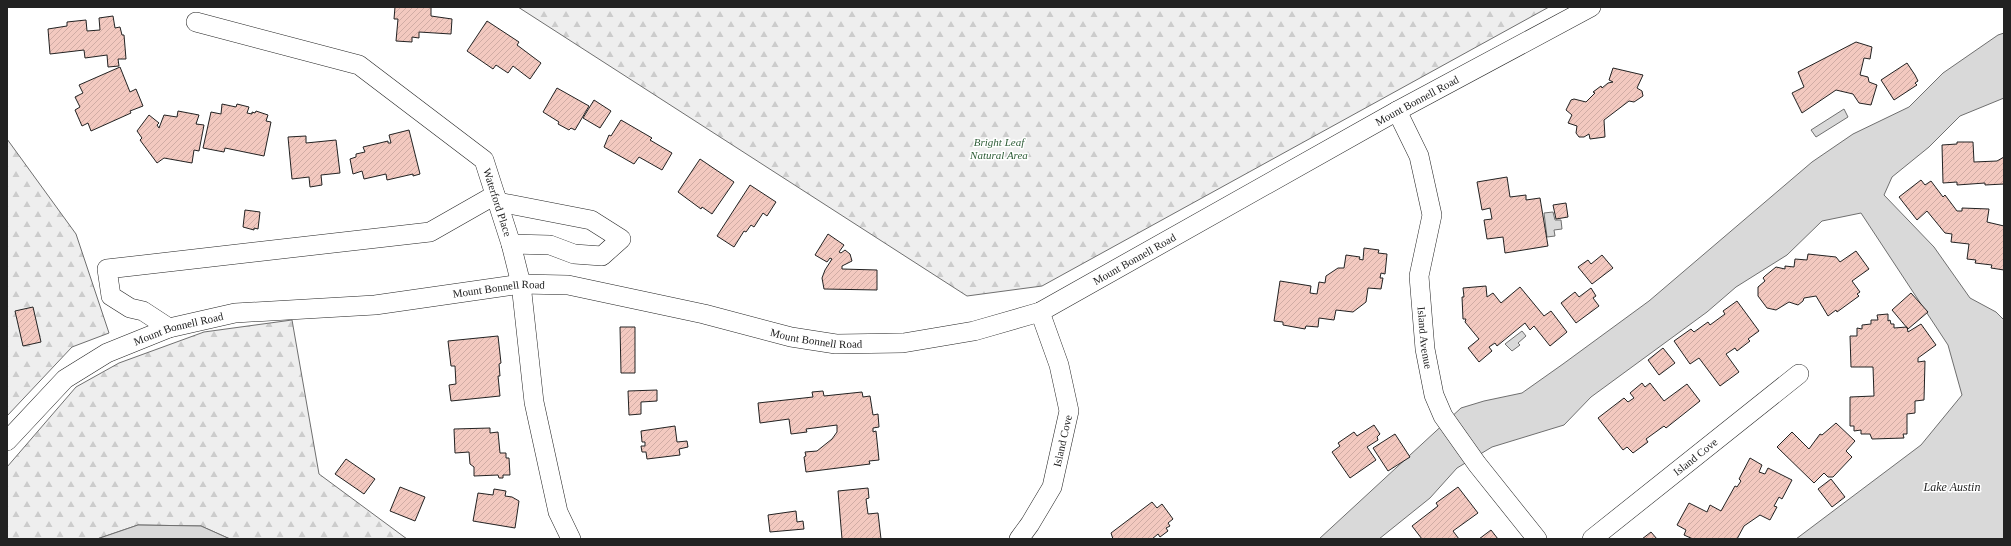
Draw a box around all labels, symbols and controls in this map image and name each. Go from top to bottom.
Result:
street label: Mount Bonnell Road [1373,73,1461,128]
park label: Bright Leaf Natural Area [969,136,1028,161]
street label: Waterford Place [481,167,514,238]
street label: Mount Bonnell Road [1091,231,1178,287]
street label: Mount Bonnell Road [452,278,546,300]
street label: Island Avenue [1416,306,1435,370]
street label: Mount Bonnell Road [132,310,225,348]
street label: Mount Bonnell Road [769,326,863,350]
street label: Island Cove [1051,414,1074,468]
street label: Island Cove [1671,435,1720,478]
water label: Lake Austin [1923,480,1980,494]

